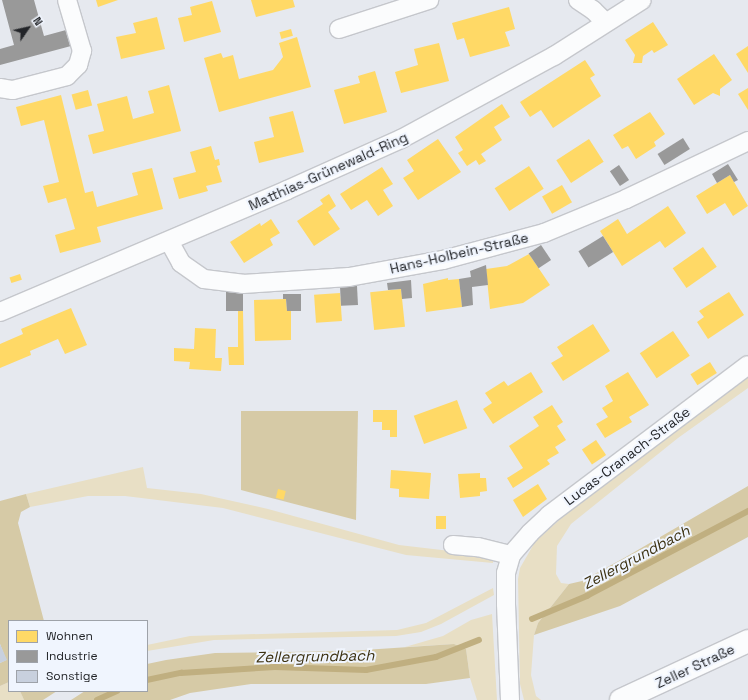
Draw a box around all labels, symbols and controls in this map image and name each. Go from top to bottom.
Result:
north arrow [8,8,48,48]
text: N [30,14,46,28]
street label: Matthias-Grünewald-Ring [246,128,410,214]
street label: Hans-Holbein-Straße [388,229,530,277]
street label: Lucas-Cranach-Straße [561,403,693,509]
water label: Zellergrundbach [579,521,693,593]
legend [8,620,148,692]
text: Wohnen [46,628,93,644]
street label: Zeller Straße [653,640,737,692]
water label: Zellergrundbach [256,646,374,666]
text: Industrie [46,648,98,664]
text: Sonstige [46,668,98,684]

